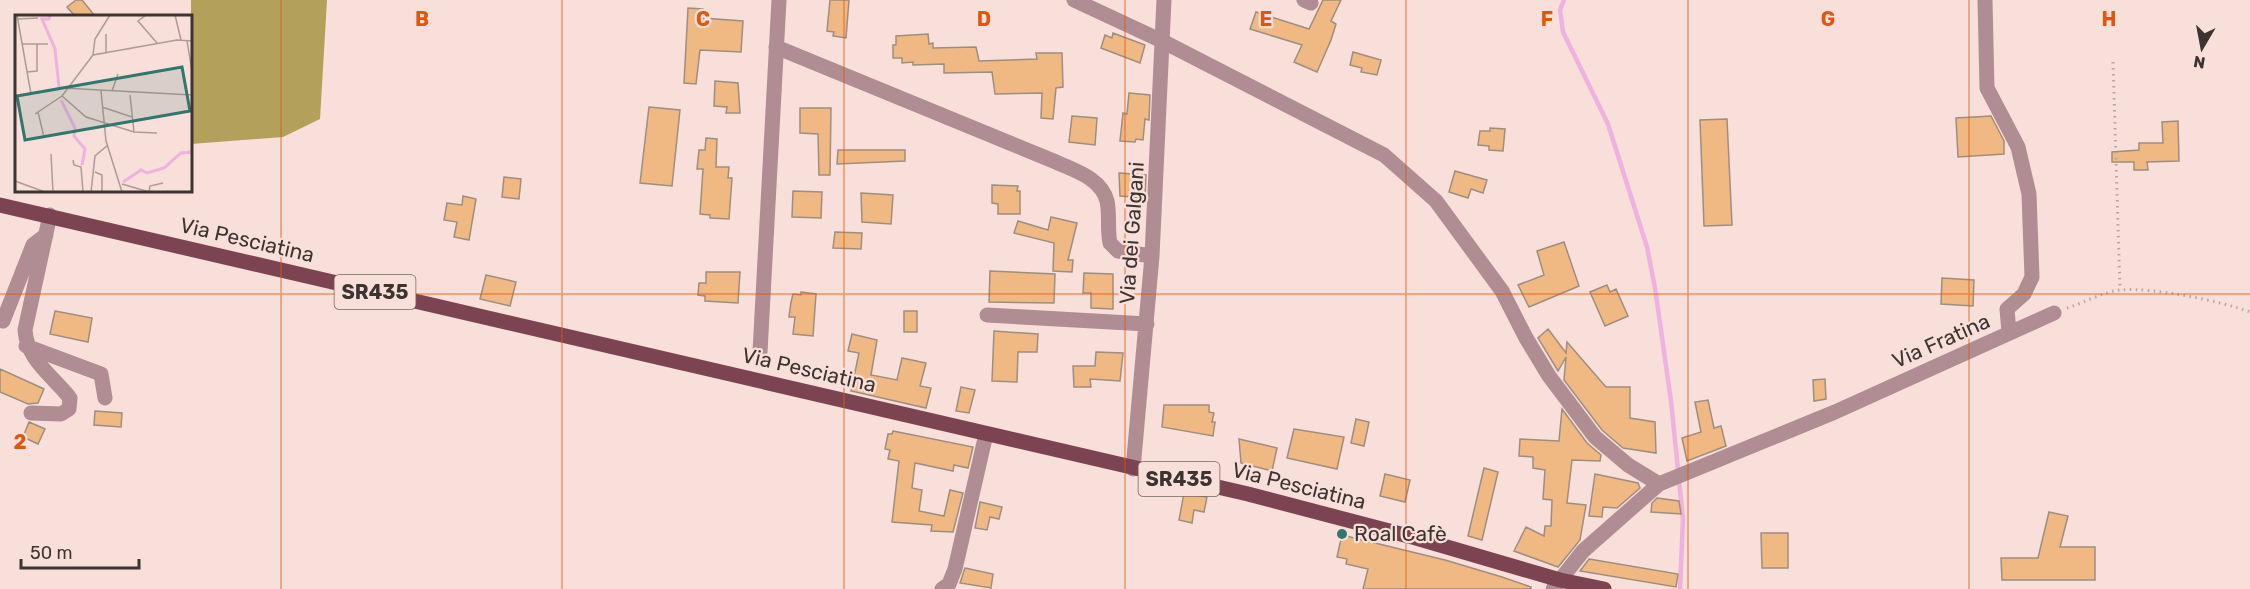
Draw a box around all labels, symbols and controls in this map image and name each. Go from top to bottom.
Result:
text: B [415,7,429,31]
text: C [696,7,710,31]
text: D [977,7,991,31]
text: E [1260,7,1272,31]
text: F [1541,7,1553,31]
text: G [1821,7,1835,31]
text: H [2102,7,2116,31]
inset map [15,15,192,192]
north arrow [2172,18,2232,78]
text: N [2192,52,2207,73]
street label: Via dei Galgani [1114,161,1149,305]
street label: Via Pesciatina [178,212,317,267]
road number: SR435 [334,275,416,309]
street label: Via Fratina [1888,308,1994,373]
street label: Via Pesciatina [740,342,879,397]
text: 2 [14,430,27,454]
street label: Via Pesciatina [1230,457,1369,514]
road number: SR435 [1138,462,1220,496]
place label: Roal Cafè [1354,521,1447,546]
marker: Roal Cafè [1335,527,1349,541]
scale bar [21,532,140,570]
text: 50 m [30,542,73,564]

